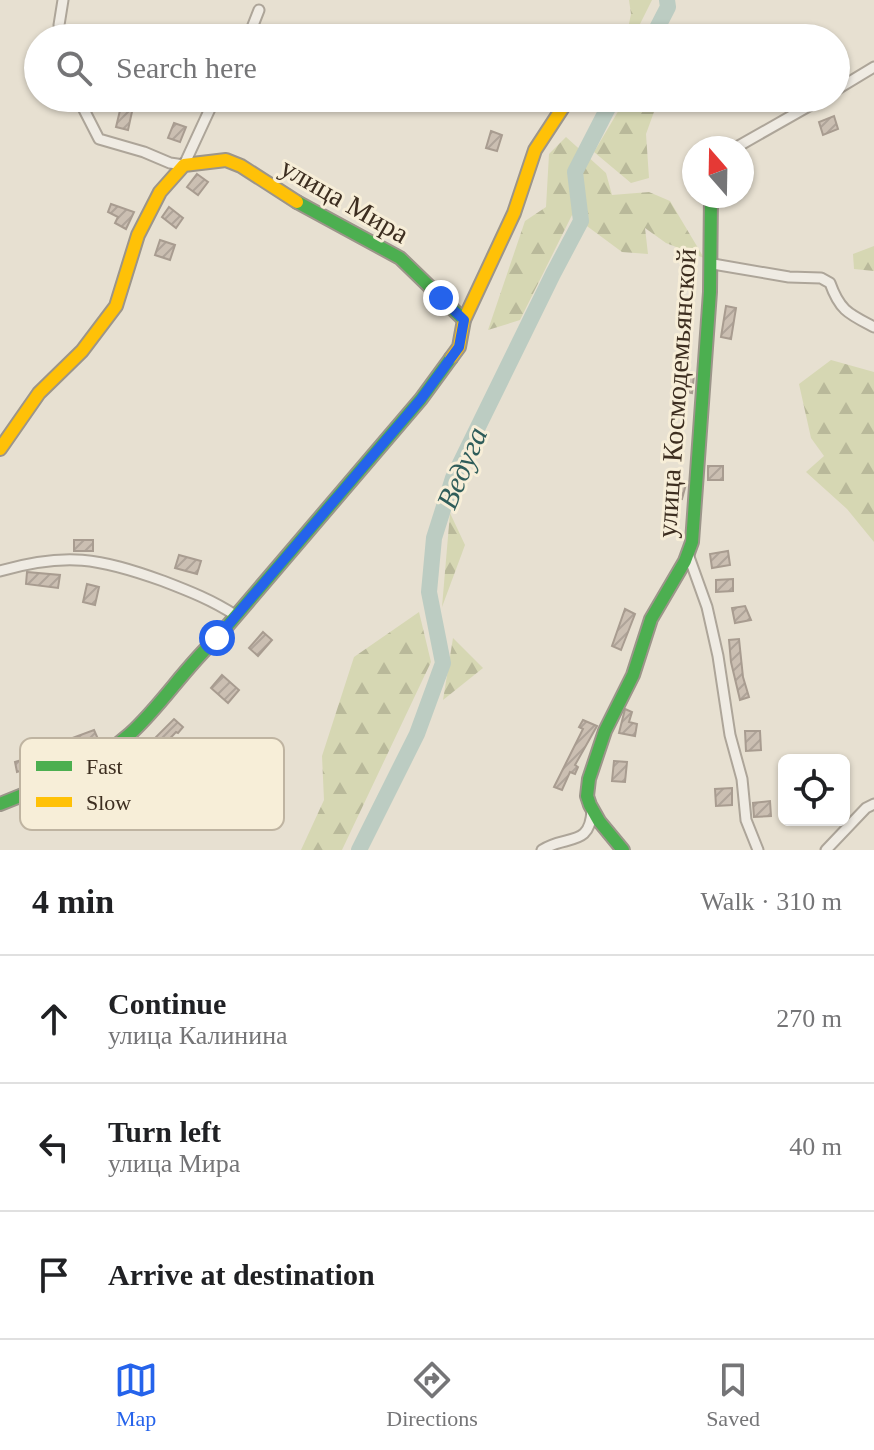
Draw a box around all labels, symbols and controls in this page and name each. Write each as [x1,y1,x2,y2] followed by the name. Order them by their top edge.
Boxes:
[24,24,850,112] search box
[52,46,96,90] icon: search
[116,51,257,84] text: Search here
[682,136,754,208] north arrow
[275,151,415,250] street label: улица Мира
[651,247,702,539] street label: улица Космодемьянской
[423,280,459,316] route end
[430,422,493,514] water label: Ведуга
[199,620,235,656] route start
[20,738,284,830] legend
[86,754,123,779] text: Fast
[778,754,850,826] map controls
[778,754,850,826] button: locate
[86,790,131,815] text: Slow
[32,883,114,920] text: 4 min
[700,887,842,916] text: Walk · 310 m
[108,987,226,1020] text: Continue
[32,997,76,1041] icon: ahead
[776,1004,842,1033] text: 270 m
[108,1021,288,1050] text: улица Калинина
[108,1115,221,1148] text: Turn left
[32,1125,76,1169] icon: left
[789,1132,842,1161] text: 40 m
[108,1149,240,1178] text: улица Мира
[32,1253,76,1297] icon: arrive
[108,1258,375,1291] text: Arrive at destination
[114,1358,158,1432] tab: Map
[386,1358,478,1432] tab: Directions
[706,1358,760,1432] tab: Saved

